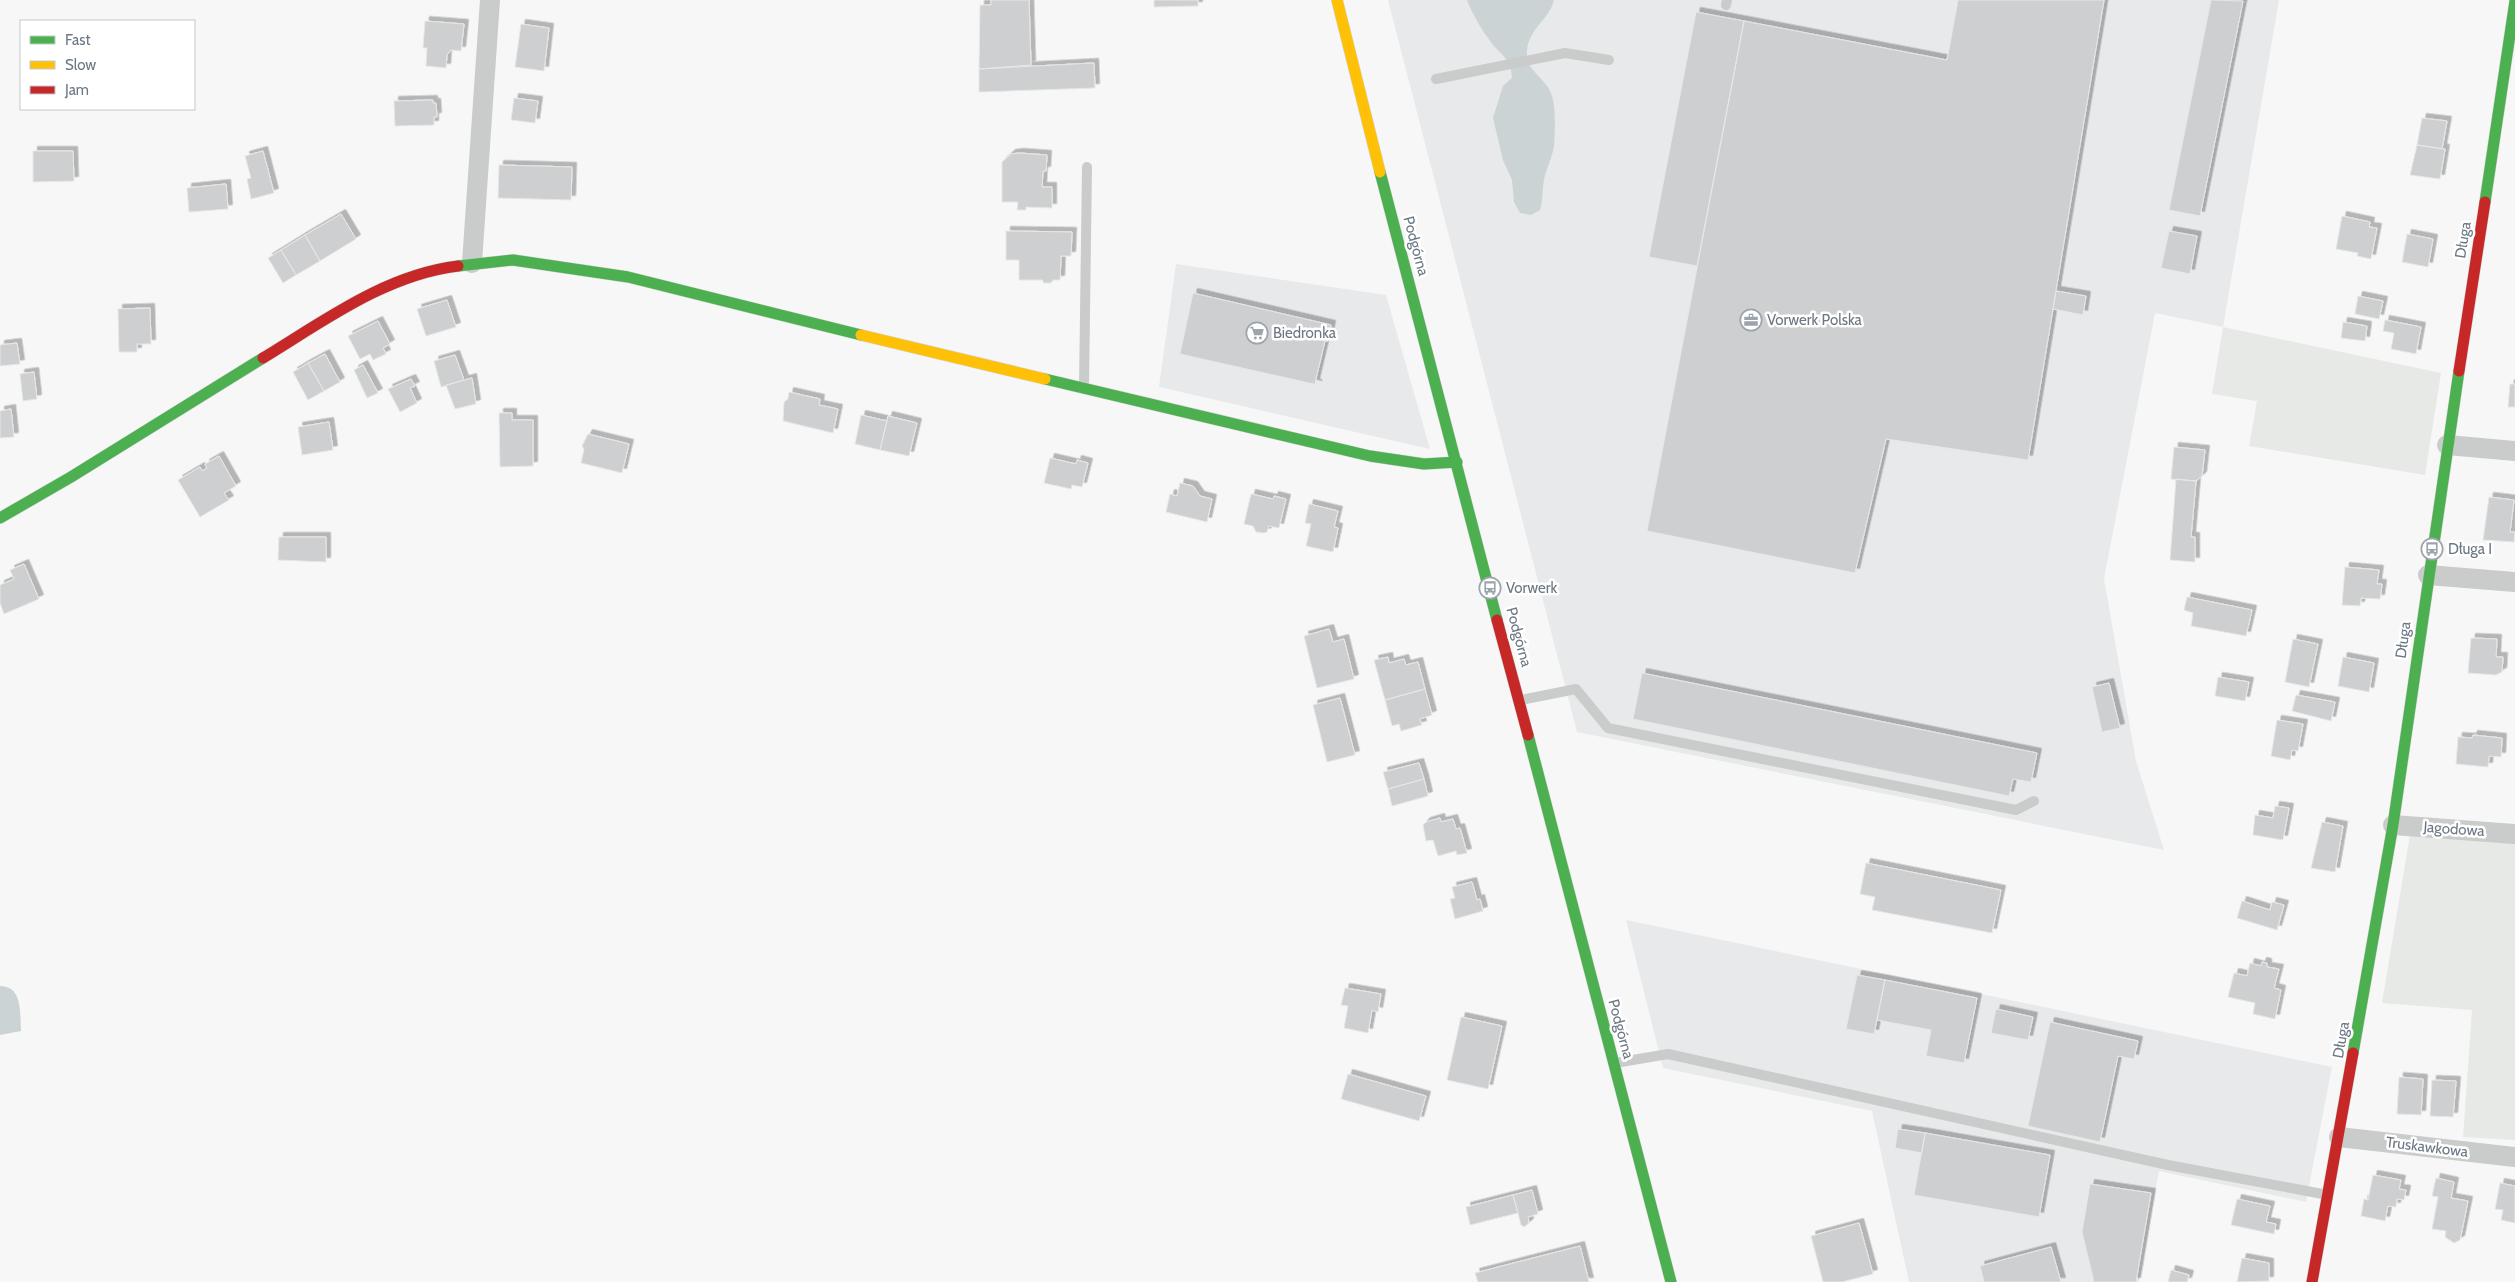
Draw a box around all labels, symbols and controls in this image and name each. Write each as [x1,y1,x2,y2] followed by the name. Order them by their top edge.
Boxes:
[20,20,195,110] legend
[65,31,90,49] text: Fast
[65,56,96,74] text: Slow
[64,81,89,99] text: Jam
[1399,214,1433,279] street label: Podgórna
[2451,220,2475,260] street label: Długa
[1739,308,1763,332] office icon: Vorwerk Polska
[1767,311,1863,329] place label: Vorwerk Polska
[1245,321,1269,345] supermarket icon: Biedronka
[1273,324,1337,342] place label: Biedronka
[2420,537,2444,561] bus stop icon: Długa I
[2448,540,2492,558] place label: Długa I
[1478,576,1502,600] bus stop icon: Vorwerk
[1506,579,1557,597] place label: Vorwerk
[1502,605,1536,670] street label: Podgórna
[2392,620,2415,660] street label: Długa
[2422,818,2486,840] street label: Jagodowa
[1604,997,1638,1062] street label: Podgórna
[2329,1019,2353,1060] street label: Długa
[2385,1133,2470,1161] street label: Truskawkowa

